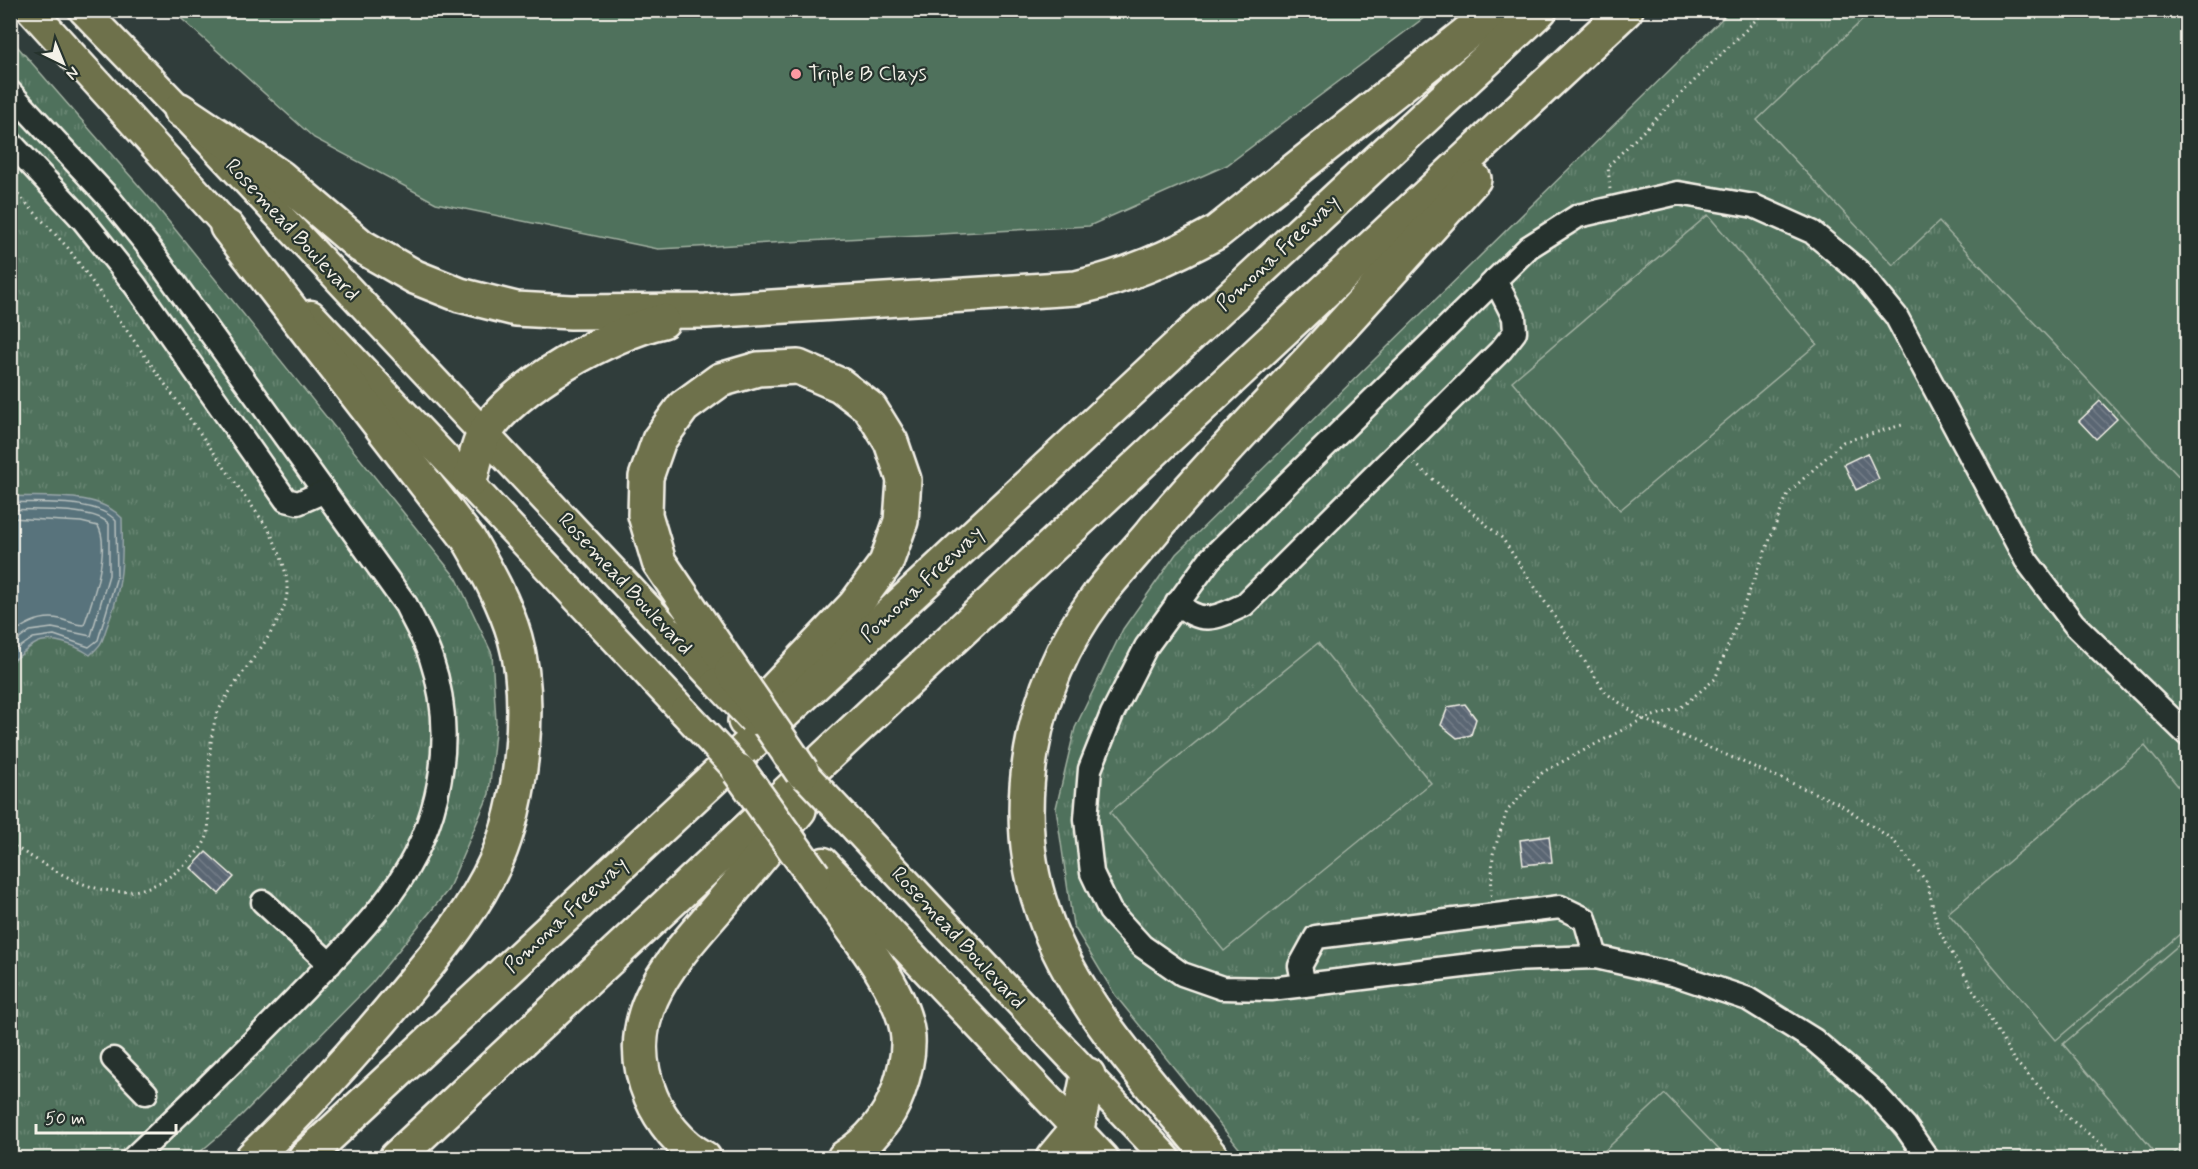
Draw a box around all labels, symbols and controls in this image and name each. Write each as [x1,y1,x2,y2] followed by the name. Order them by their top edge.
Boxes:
[33,33,93,93] north arrow
[808,60,927,88] place label: Triple B Clays
[61,62,83,84] text: N
[789,67,803,81] marker: Triple B Clays
[219,153,365,307] street label: Rosemead Boulevard
[1210,188,1346,318] street label: Pomona Freeway
[552,507,698,661] street label: Rosemead Boulevard
[854,519,990,649] street label: Pomona Freeway
[498,850,634,980] street label: Pomona Freeway
[885,861,1031,1015] street label: Rosemead Boulevard
[36,1097,176,1135] scale bar
[45,1107,85,1131] text: 50 m

